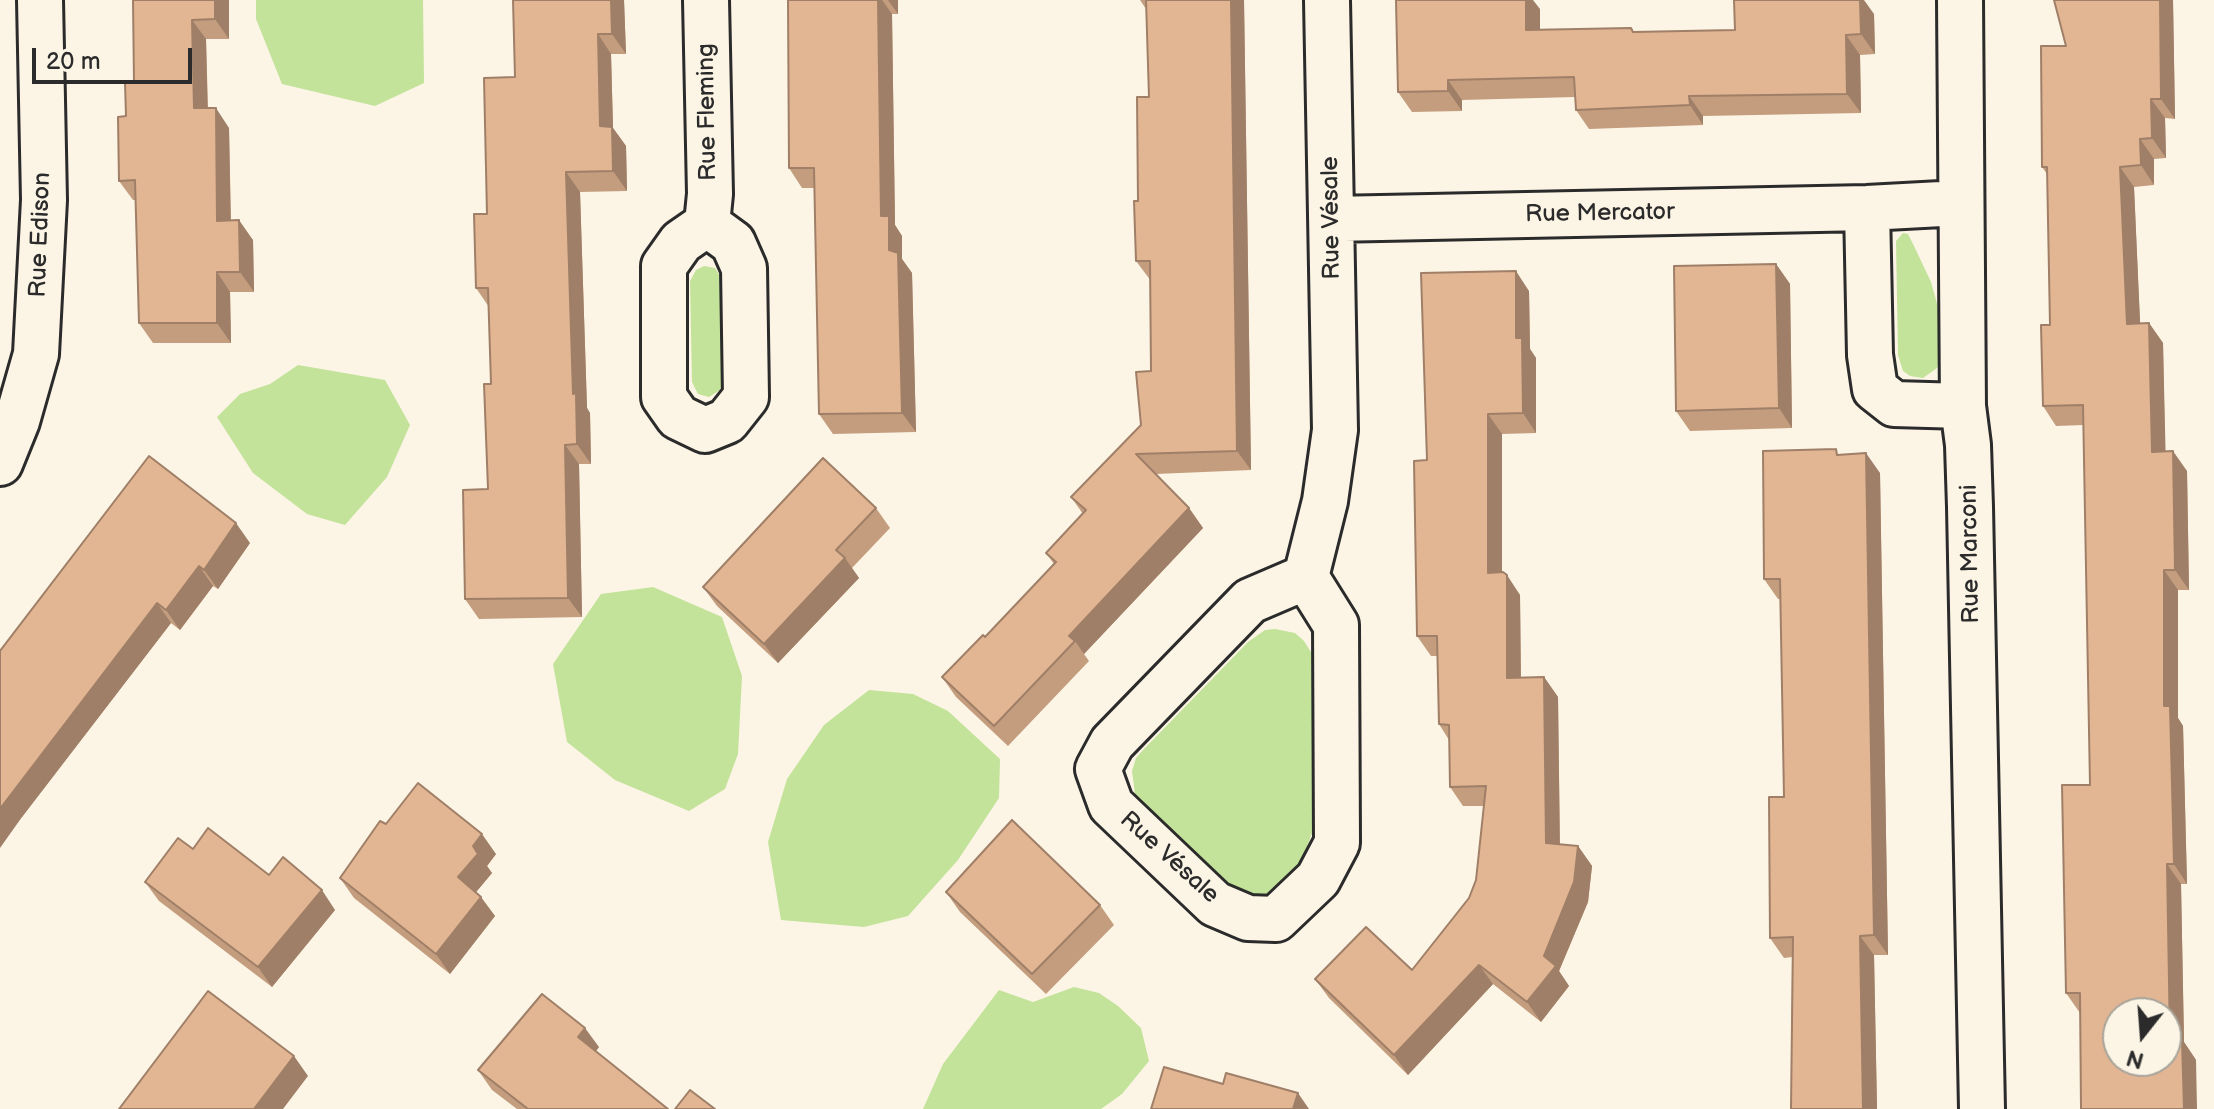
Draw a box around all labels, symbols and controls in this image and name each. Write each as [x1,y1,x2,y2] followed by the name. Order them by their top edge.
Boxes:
[36,32,196,82] scale bar
[692,43,724,181] street label: Rue Fleming
[46,47,101,76] text: 20 m
[1317,156,1347,280] street label: Rue Vésale
[24,172,58,298] street label: Rue Edison
[1525,198,1675,230] street label: Rue Mercator
[1955,484,1987,624] street label: Rue Marconi
[1114,806,1224,910] street label: Rue Vésale
[2102,997,2182,1077] north arrow
[2124,1043,2147,1074] text: N

